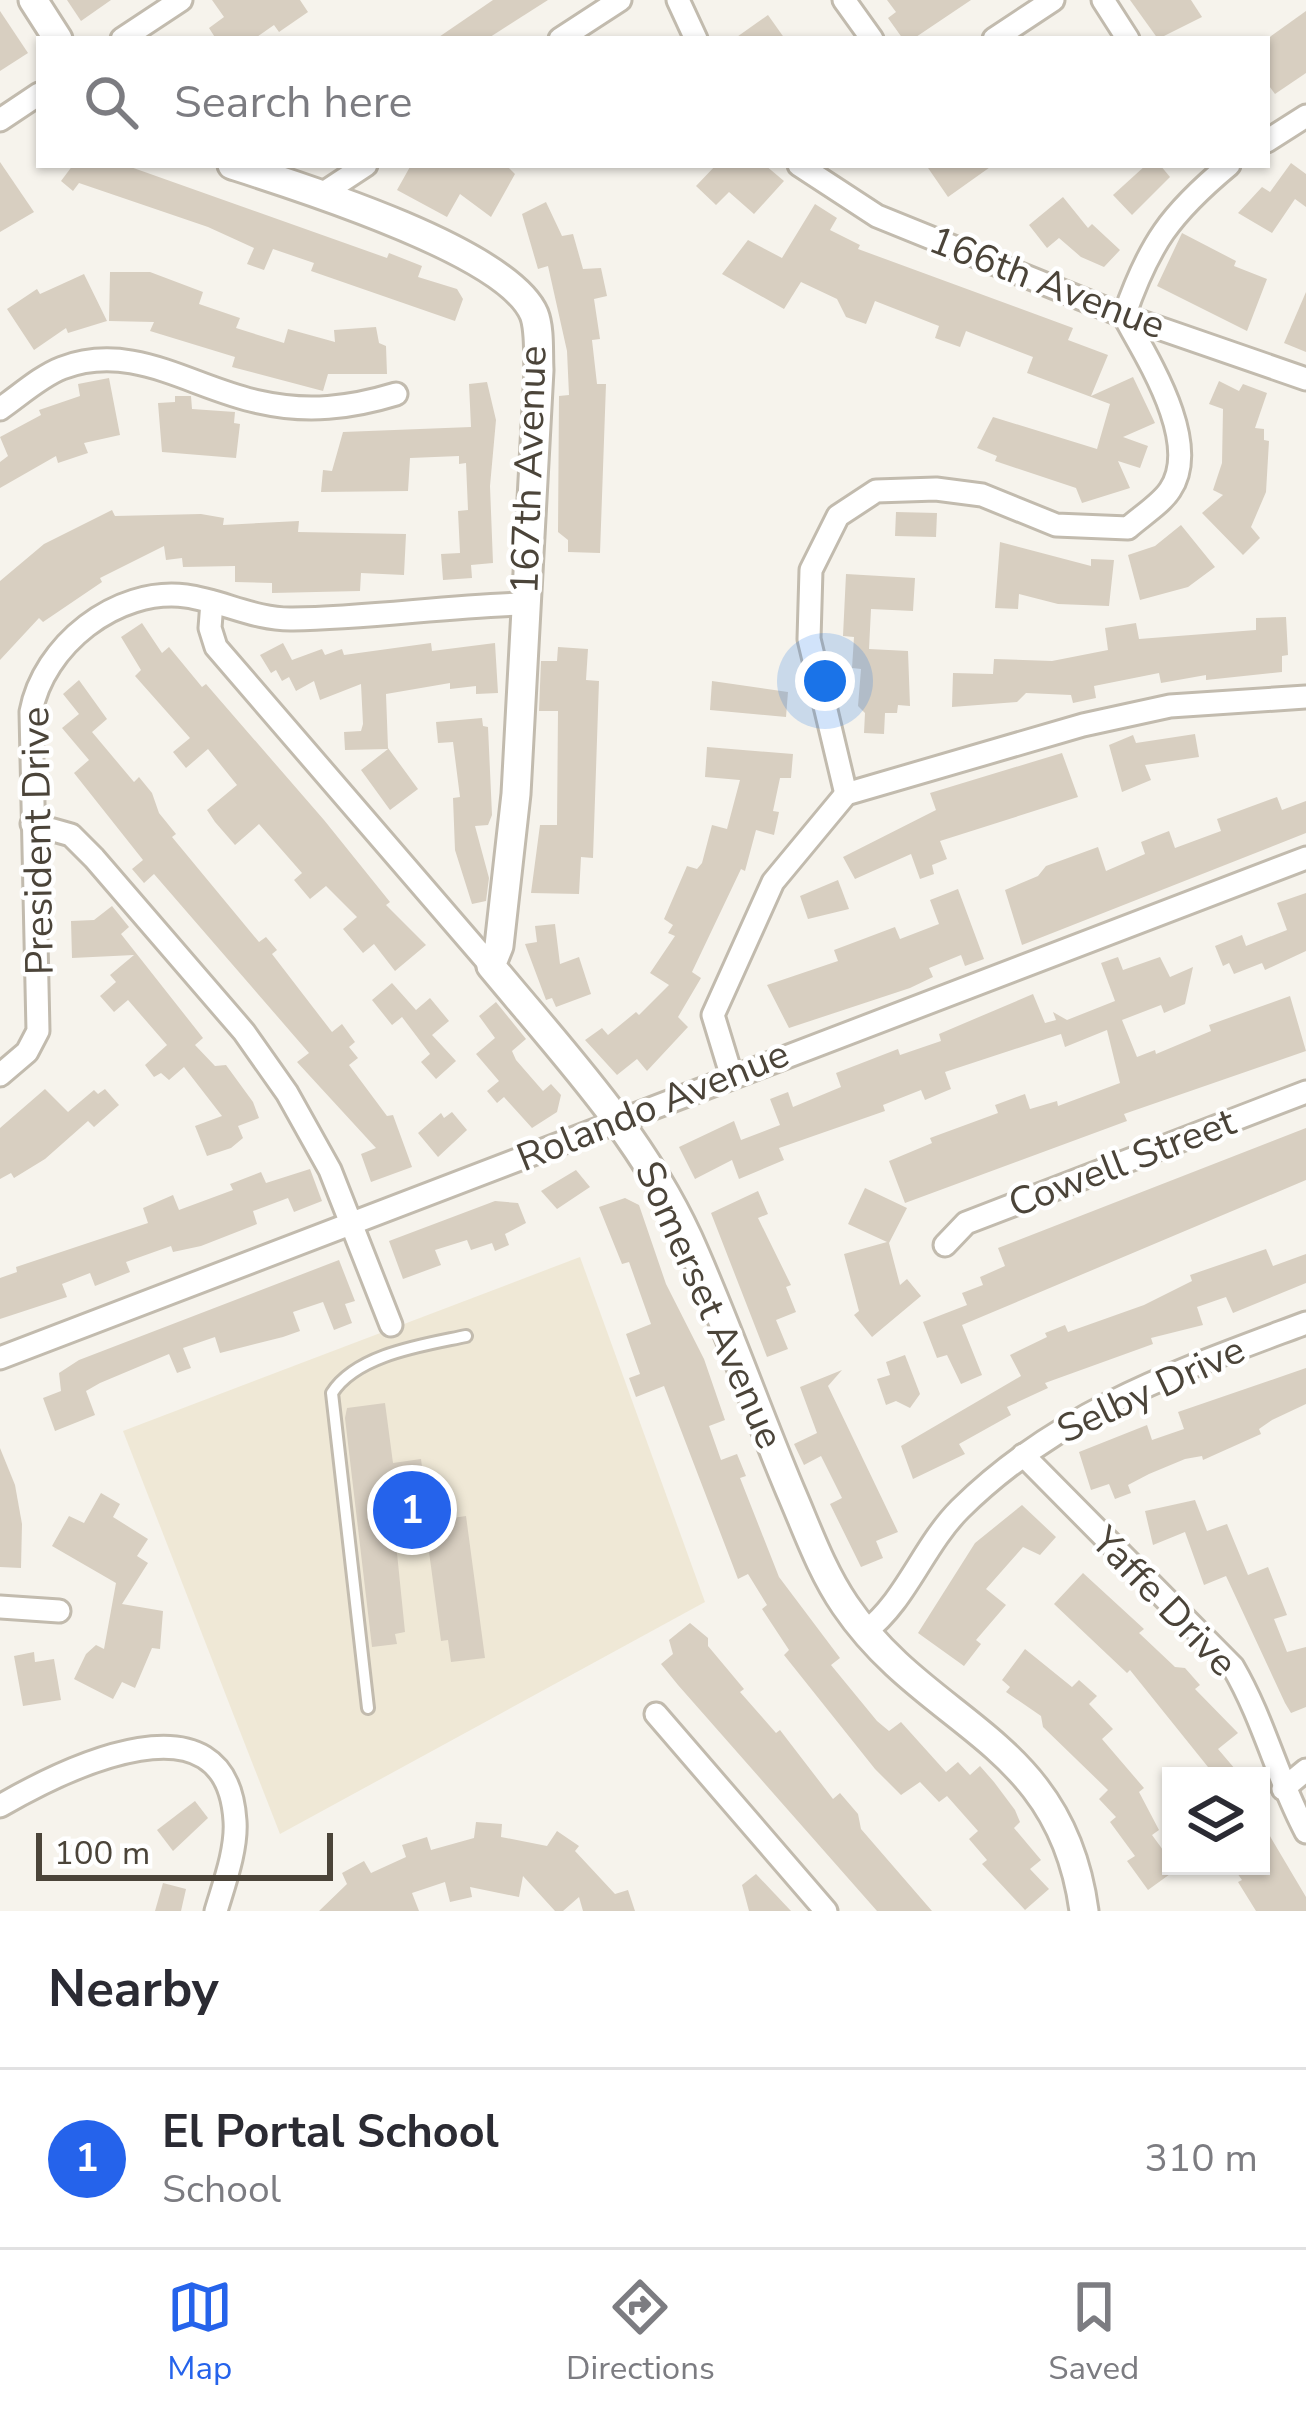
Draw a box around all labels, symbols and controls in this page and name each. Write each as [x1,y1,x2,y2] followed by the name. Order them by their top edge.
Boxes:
[36,36,1270,168] search box
[78,69,144,135] icon: search
[174,72,413,133] text: Search here
[921,214,1173,352] street label: 166th Avenue
[498,345,560,595] street label: 167th Avenue
[795,651,855,711] your location
[9,706,67,976] street label: President Drive
[509,1027,797,1185] street label: Rolando Avenue
[1001,1095,1243,1231] street label: Cowell Street
[622,1153,796,1457] street label: Somerset Avenue
[1049,1323,1253,1457] street label: Selby Drive
[373,1465,451,1555] pin: 1
[1079,1515,1249,1688] street label: Yaffe Drive
[1162,1767,1270,1875] map controls
[1162,1767,1270,1875] button: layers
[36,1827,333,1880] scale bar
[54,1831,150,1876] text: 100 m
[48,1954,219,2024] text: Nearby
[162,2102,499,2163] text: El Portal School
[75,2132,99,2185] text: 1
[1144,2132,1258,2185] text: 310 m
[162,2163,281,2216] text: School
[167,2274,233,2391] tab: Map
[566,2274,715,2391] tab: Directions
[1048,2274,1139,2391] tab: Saved

